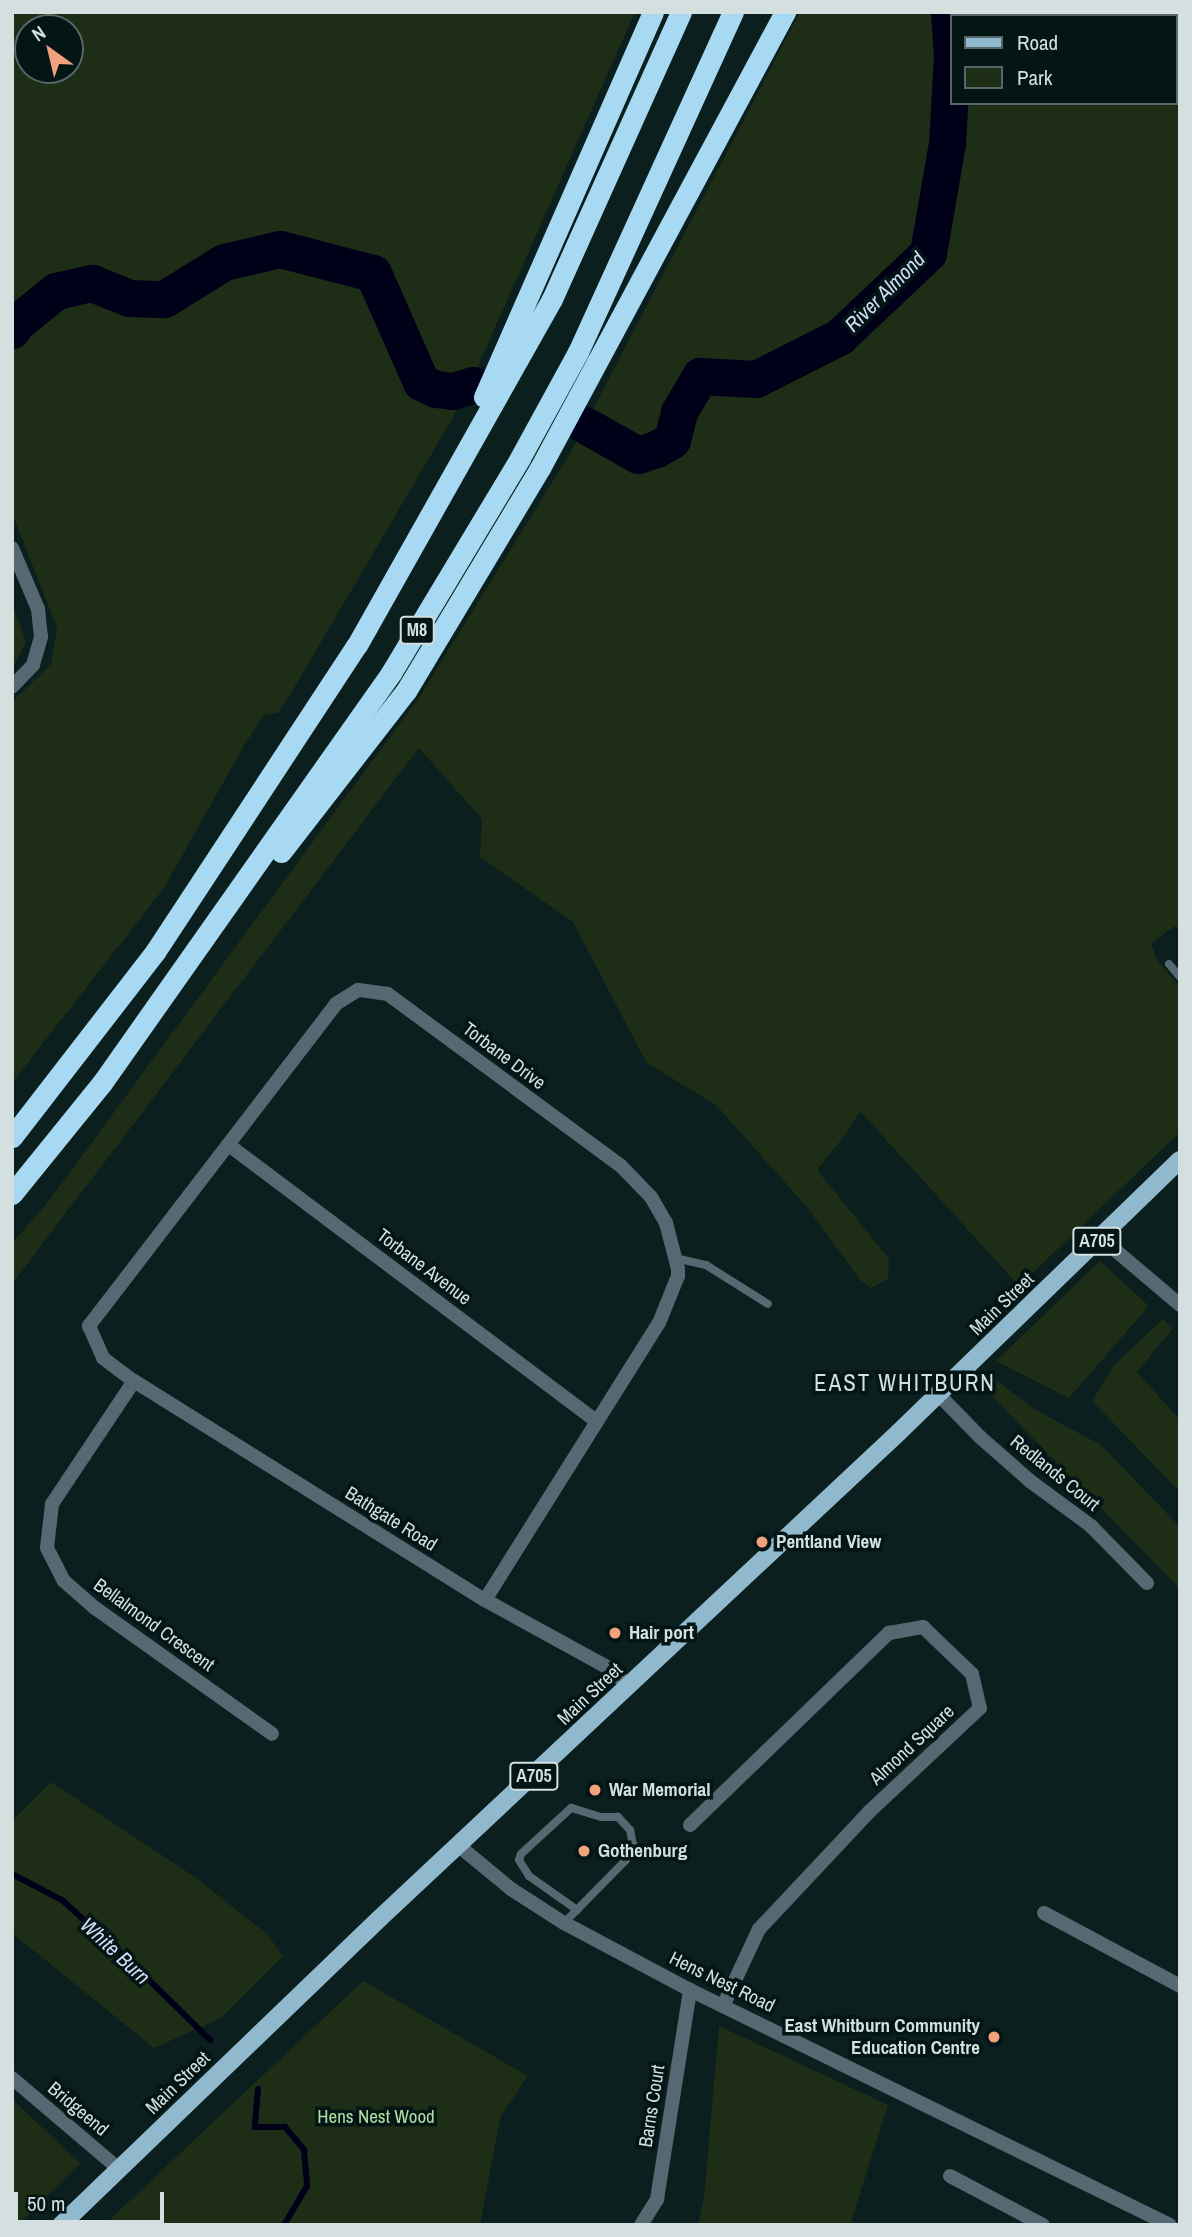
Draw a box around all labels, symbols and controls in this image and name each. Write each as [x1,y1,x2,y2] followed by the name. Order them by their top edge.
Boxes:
[14,14,84,84] north arrow
[950,14,1178,105] legend
[26,19,50,47] text: N
[1017,28,1058,57] text: Road
[1017,63,1052,92] text: Park
[839,246,931,338] water label: River Almond
[400,616,434,644] road number: M8
[458,1017,550,1095] street label: Torbane Drive
[372,1224,476,1310] street label: Torbane Avenue
[1071,1226,1123,1256] road number: A705
[965,1268,1039,1340] street label: Main Street
[816,1369,994,1397] district label: EAST WHITBURN
[1006,1430,1104,1516] street label: Redlands Court
[341,1482,441,1556] street label: Bathgate Road
[776,1531,881,1553] place label: Pentland View
[754,1534,770,1550] marker: Pentland View
[89,1574,219,1676] street label: Bellalmond Crescent
[629,1622,694,1644] place label: Hair port
[607,1625,623,1641] marker: Hair port
[553,1658,627,1730] street label: Main Street
[865,1700,959,1790] street label: Almond Square
[508,1762,560,1791] road number: A705
[609,1779,711,1801] place label: War Memorial
[587,1782,603,1798] marker: War Memorial
[598,1840,687,1862] place label: Gothenburg
[576,1843,592,1859] marker: Gothenburg
[75,1912,155,1990] water label: White Burn
[666,1947,778,2017] street label: Hens Nest Road
[784,2015,980,2059] place label: East Whitburn Community Education Centre
[986,2029,1002,2045] marker: East Whitburn Community Education Centre
[141,2047,215,2119] street label: Main Street
[634,2063,670,2149] street label: Barns Court
[43,2077,113,2141] street label: Bridgeend
[317,2106,435,2128] park label: Hens Nest Wood
[18,2178,168,2222] scale bar
[27,2189,65,2218] text: 50 m

